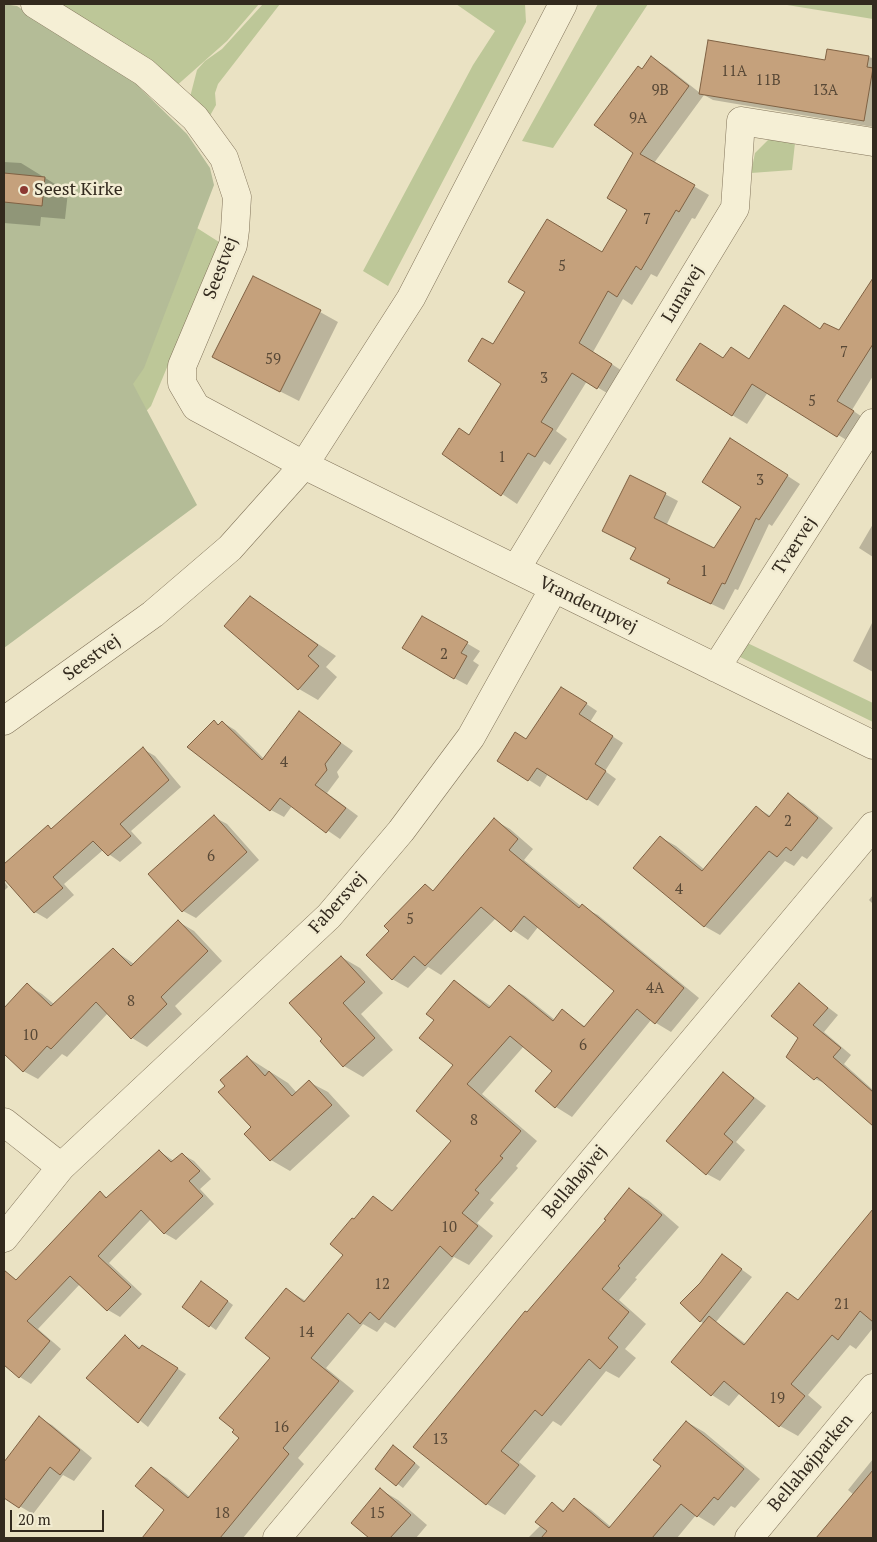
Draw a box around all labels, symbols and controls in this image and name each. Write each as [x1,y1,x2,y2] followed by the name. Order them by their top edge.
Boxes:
[721,63,747,81] house number: 11A
[755,72,781,90] house number: 11B
[651,82,669,100] house number: 9B
[812,82,838,100] house number: 13A
[629,110,647,128] house number: 9A
[34,179,123,201] place label: Seest Kirke
[18,184,30,196] marker: Seest Kirke
[643,211,651,229] house number: 7
[199,234,243,302] street label: Seestvej
[558,258,566,276] house number: 5
[658,261,708,327] street label: Lunavej
[840,344,848,362] house number: 7
[265,351,281,369] house number: 59
[540,370,548,388] house number: 3
[808,393,816,411] house number: 5
[498,449,506,467] house number: 1
[756,472,764,490] house number: 3
[768,513,822,579] street label: Tværvej
[700,563,708,581] house number: 1
[535,572,641,638] street label: Vranderupvej
[59,630,125,686] street label: Seestvej
[440,646,448,664] house number: 2
[280,754,288,772] house number: 4
[784,813,792,831] house number: 2
[207,848,215,866] house number: 6
[305,868,371,938] street label: Fabersvej
[675,881,683,899] house number: 4
[406,911,414,929] house number: 5
[646,980,664,998] house number: 4A
[127,993,135,1011] house number: 8
[22,1027,38,1045] house number: 10
[579,1037,587,1055] house number: 6
[470,1112,478,1130] house number: 8
[538,1141,612,1223] street label: Bellahøjvej
[441,1219,457,1237] house number: 10
[374,1276,390,1294] house number: 12
[834,1296,850,1314] house number: 21
[298,1324,314,1342] house number: 14
[769,1390,785,1408] house number: 19
[764,1410,858,1516] street label: Bellahøjparken
[273,1419,289,1437] house number: 16
[432,1431,448,1449] house number: 13
[12,1500,106,1532] scale bar
[214,1505,230,1523] house number: 18
[369,1505,385,1523] house number: 15
[18,1509,51,1529] text: 20 m

